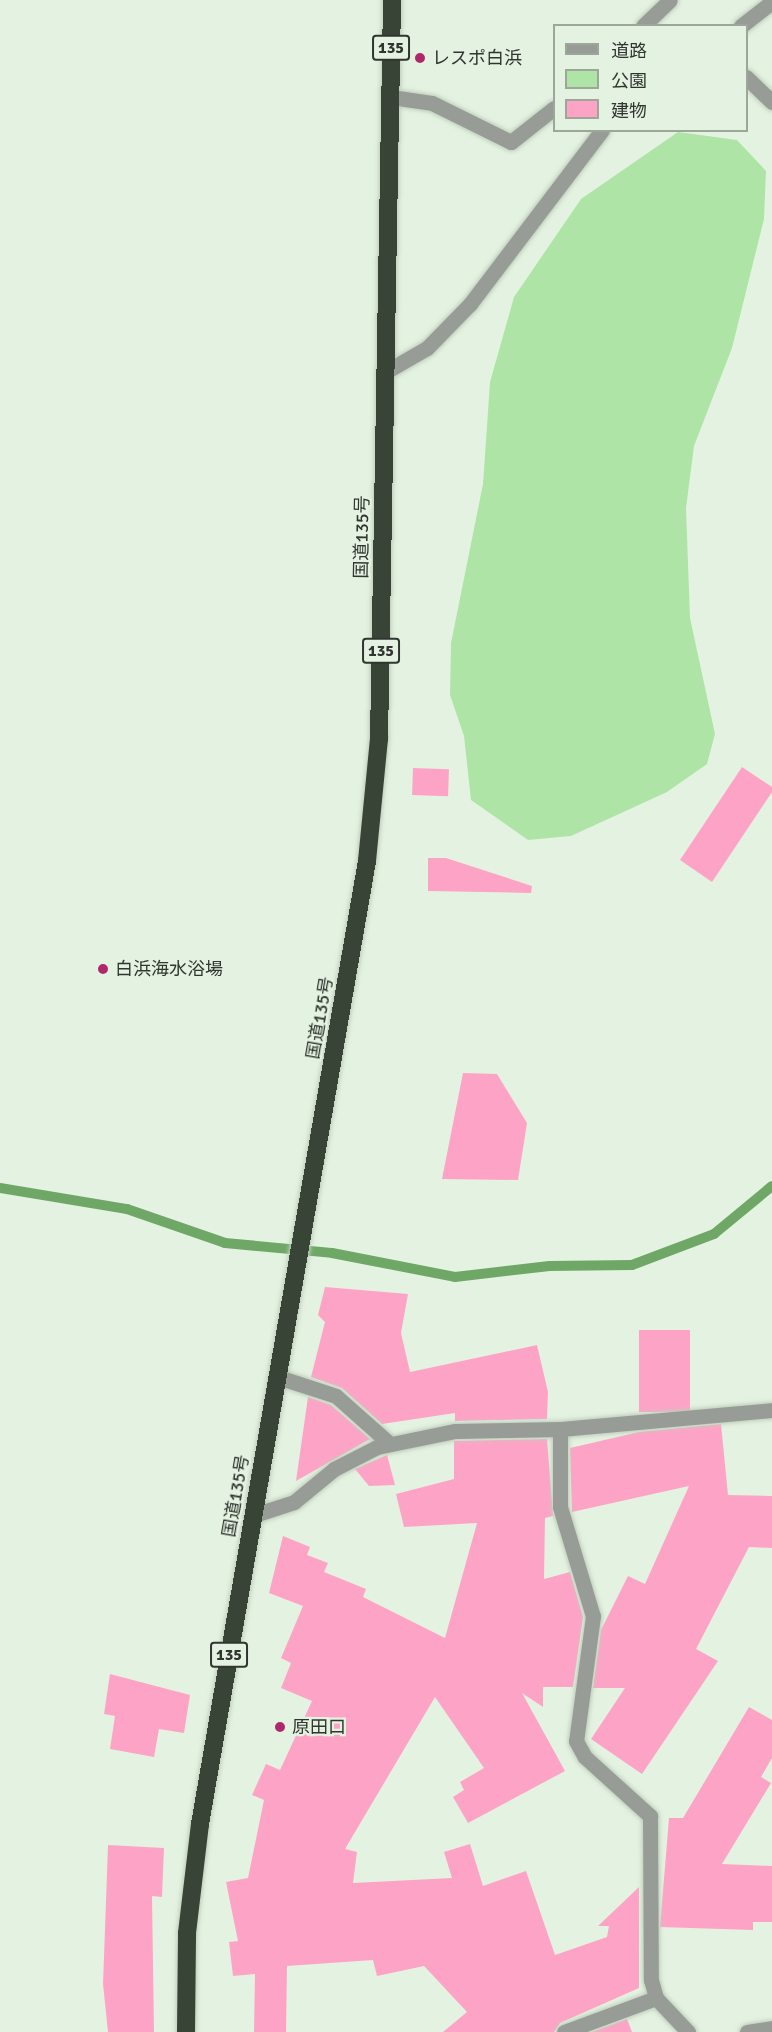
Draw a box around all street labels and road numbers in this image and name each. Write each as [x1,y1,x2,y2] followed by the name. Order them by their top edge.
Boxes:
[372,35,410,61] road number: 135
[350,495,374,579] street label: 国道135号
[362,638,400,664] road number: 135
[302,975,338,1061] street label: 国道135号
[218,1453,254,1539] street label: 国道135号
[210,1642,248,1668] road number: 135

